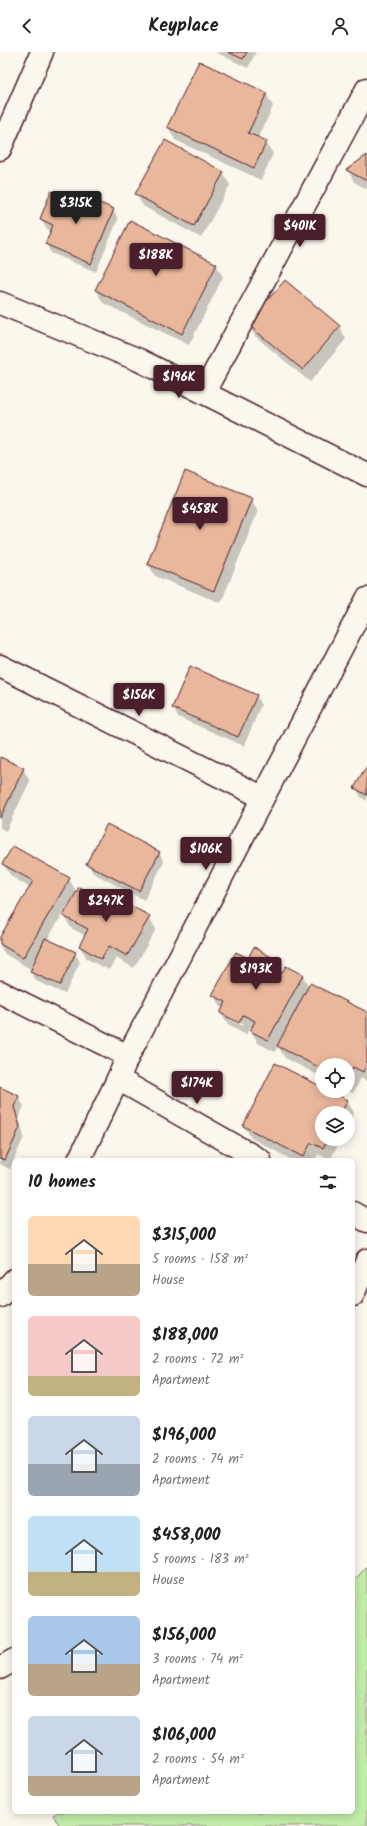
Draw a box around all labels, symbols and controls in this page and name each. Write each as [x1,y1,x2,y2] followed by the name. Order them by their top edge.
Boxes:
[148,12,219,41] text: Keyplace
[16,15,38,37] icon: back
[329,15,351,37] icon: person
[48,191,104,225] pin: $315K
[59,193,93,214] text: $315K
[272,214,328,248] pin: $401K
[283,216,317,237] text: $401K
[128,243,184,277] pin: $188K
[139,245,173,266] text: $188K
[151,365,207,399] pin: $196K
[162,367,196,388] text: $196K
[172,497,228,531] pin: $458K
[182,499,218,520] text: $458K
[111,683,167,717] pin: $156K
[122,685,156,706] text: $156K
[178,837,234,871] pin: $106K
[189,839,223,860] text: $106K
[78,889,134,923] pin: $247K
[88,891,124,912] text: $247K
[228,957,284,991] pin: $193K
[239,959,273,980] text: $193K
[315,1058,355,1146] map controls
[315,1058,355,1098] button: locate
[169,1071,225,1105] pin: $174K
[181,1073,213,1094] text: $174K
[315,1106,355,1146] button: layers
[28,1169,96,1196] text: 10 homes
[317,1171,339,1193] icon: filters
[152,1222,216,1249] text: $315,000
[60,1232,108,1280] icon: home
[152,1249,248,1270] text: 5 rooms · 158 m²
[152,1270,184,1291] text: House
[152,1322,218,1349] text: $188,000
[60,1332,108,1380] icon: home
[152,1349,243,1370] text: 2 rooms · 72 m²
[152,1370,210,1391] text: Apartment
[152,1422,216,1449] text: $196,000
[60,1432,108,1480] icon: home
[152,1449,243,1470] text: 2 rooms · 74 m²
[152,1470,210,1491] text: Apartment
[152,1522,221,1549] text: $458,000
[60,1532,108,1580] icon: home
[152,1549,249,1570] text: 5 rooms · 183 m²
[152,1570,184,1591] text: House
[152,1622,216,1649] text: $156,000
[60,1632,108,1680] icon: home
[152,1649,243,1670] text: 3 rooms · 74 m²
[152,1670,210,1691] text: Apartment
[152,1722,216,1749] text: $106,000
[60,1732,108,1780] icon: home
[152,1749,244,1770] text: 2 rooms · 54 m²
[152,1770,210,1791] text: Apartment

